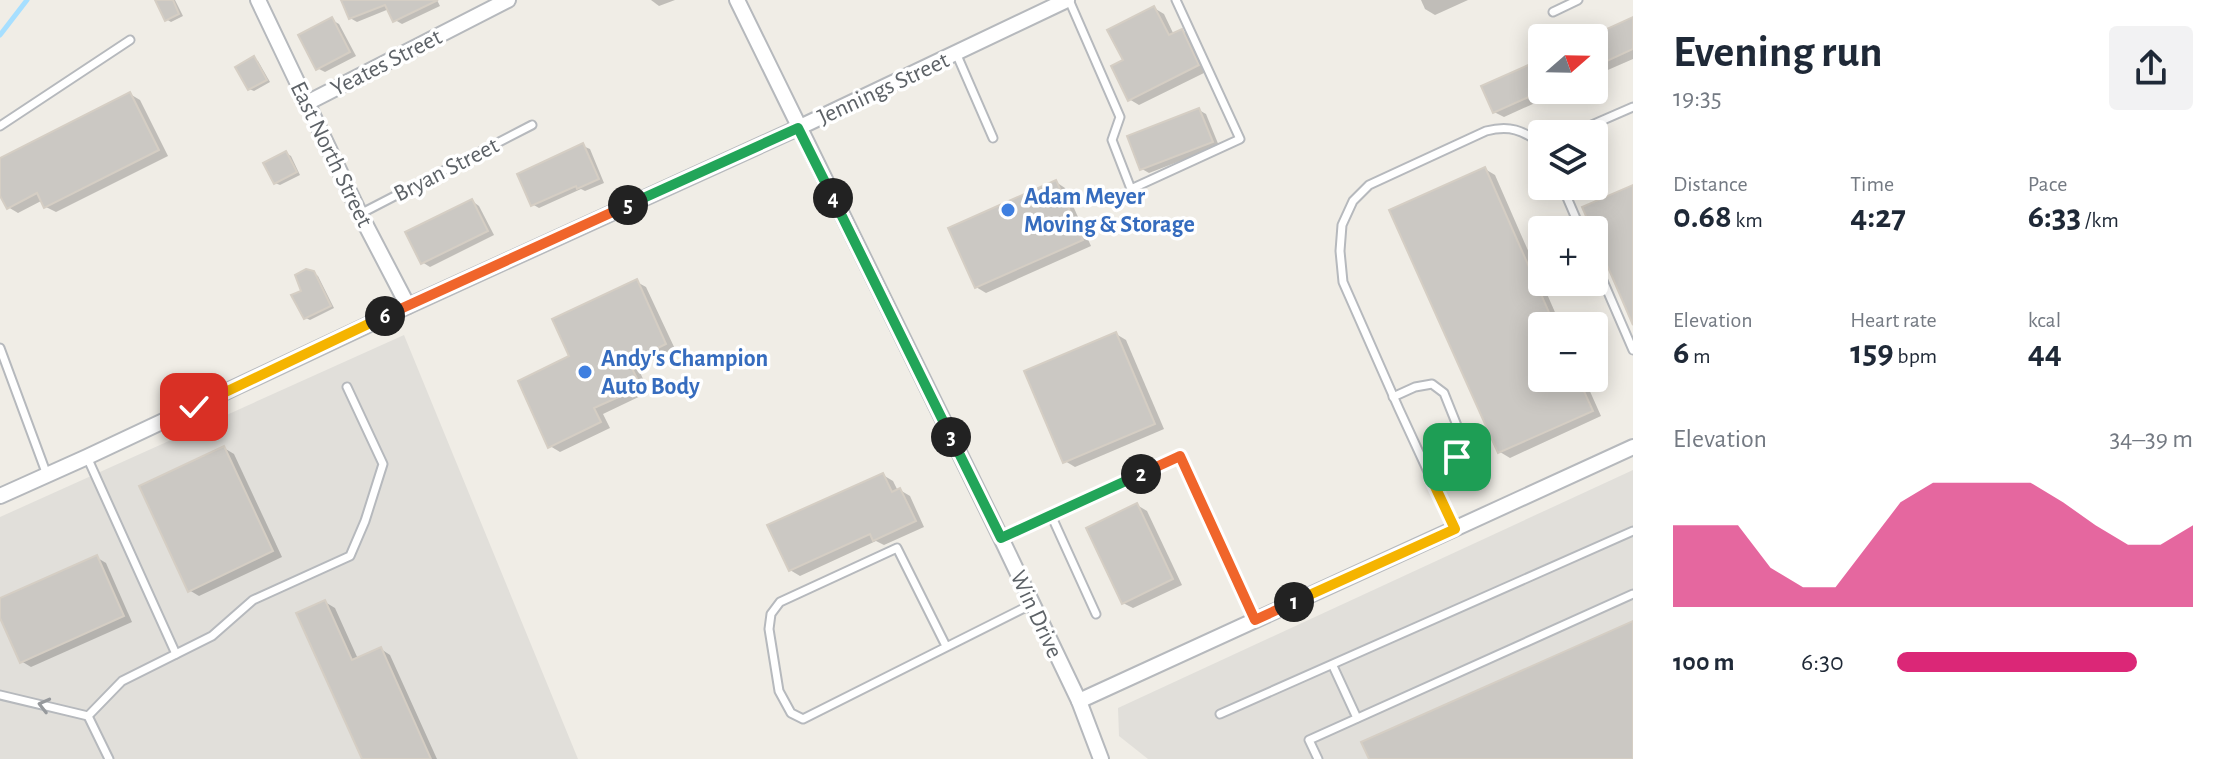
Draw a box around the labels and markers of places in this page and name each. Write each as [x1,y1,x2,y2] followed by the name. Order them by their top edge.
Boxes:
[813,178,853,218] pin: 4
[608,185,648,225] pin: 5
[1024,185,1195,237] place label: Adam Meyer Moving & Storage
[999,201,1017,219] marker: Adam Meyer Moving & Storage
[365,296,405,336] pin: 6
[601,347,768,399] place label: Andy's Champion Auto Body
[576,363,594,381] marker: Andy's Champion Auto Body
[160,373,228,441] pin
[931,417,971,457] pin: 3
[1423,423,1491,491] pin
[1121,454,1161,494] pin: 2
[1274,582,1314,622] pin: 1

